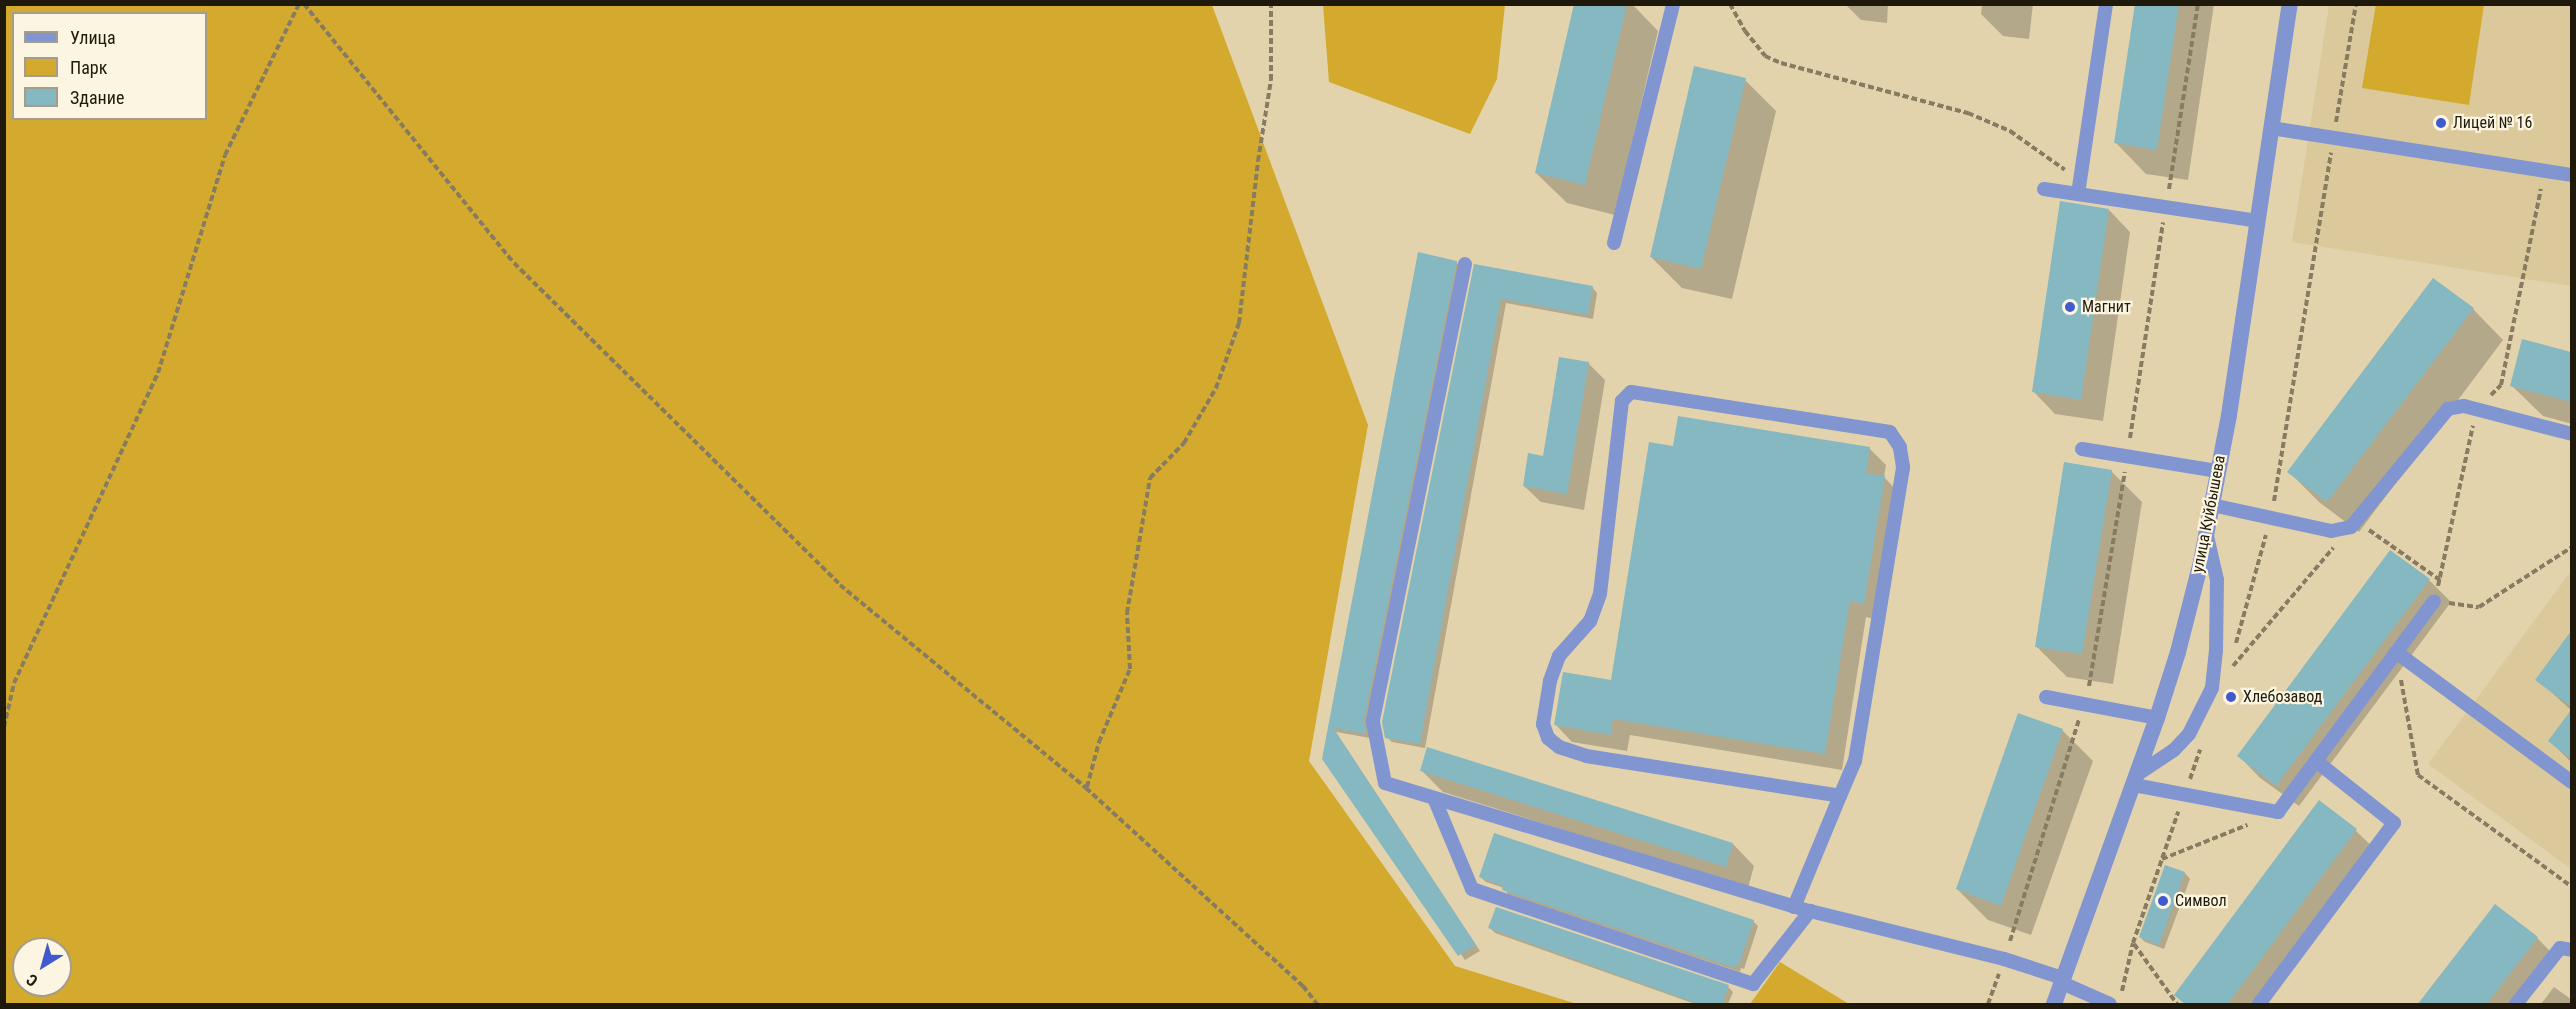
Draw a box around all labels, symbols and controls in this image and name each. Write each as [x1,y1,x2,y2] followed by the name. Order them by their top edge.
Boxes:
[12,12,207,120] legend
[70,27,116,48] text: Улица
[70,57,107,78] text: Парк
[70,87,124,108] text: Здание
[2453,113,2532,133] place label: Лицей № 16
[2434,116,2448,130] marker: Лицей № 16
[2082,297,2131,317] place label: Магнит
[2063,300,2077,314] marker: Магнит
[2188,454,2230,574] street label: улица Куйбышева
[2243,687,2322,707] place label: Хлебозавод
[2224,690,2238,704] marker: Хлебозавод
[2175,891,2227,911] place label: Символ
[2156,894,2170,908] marker: Символ
[12,937,72,997] north arrow
[23,970,41,991] text: С

